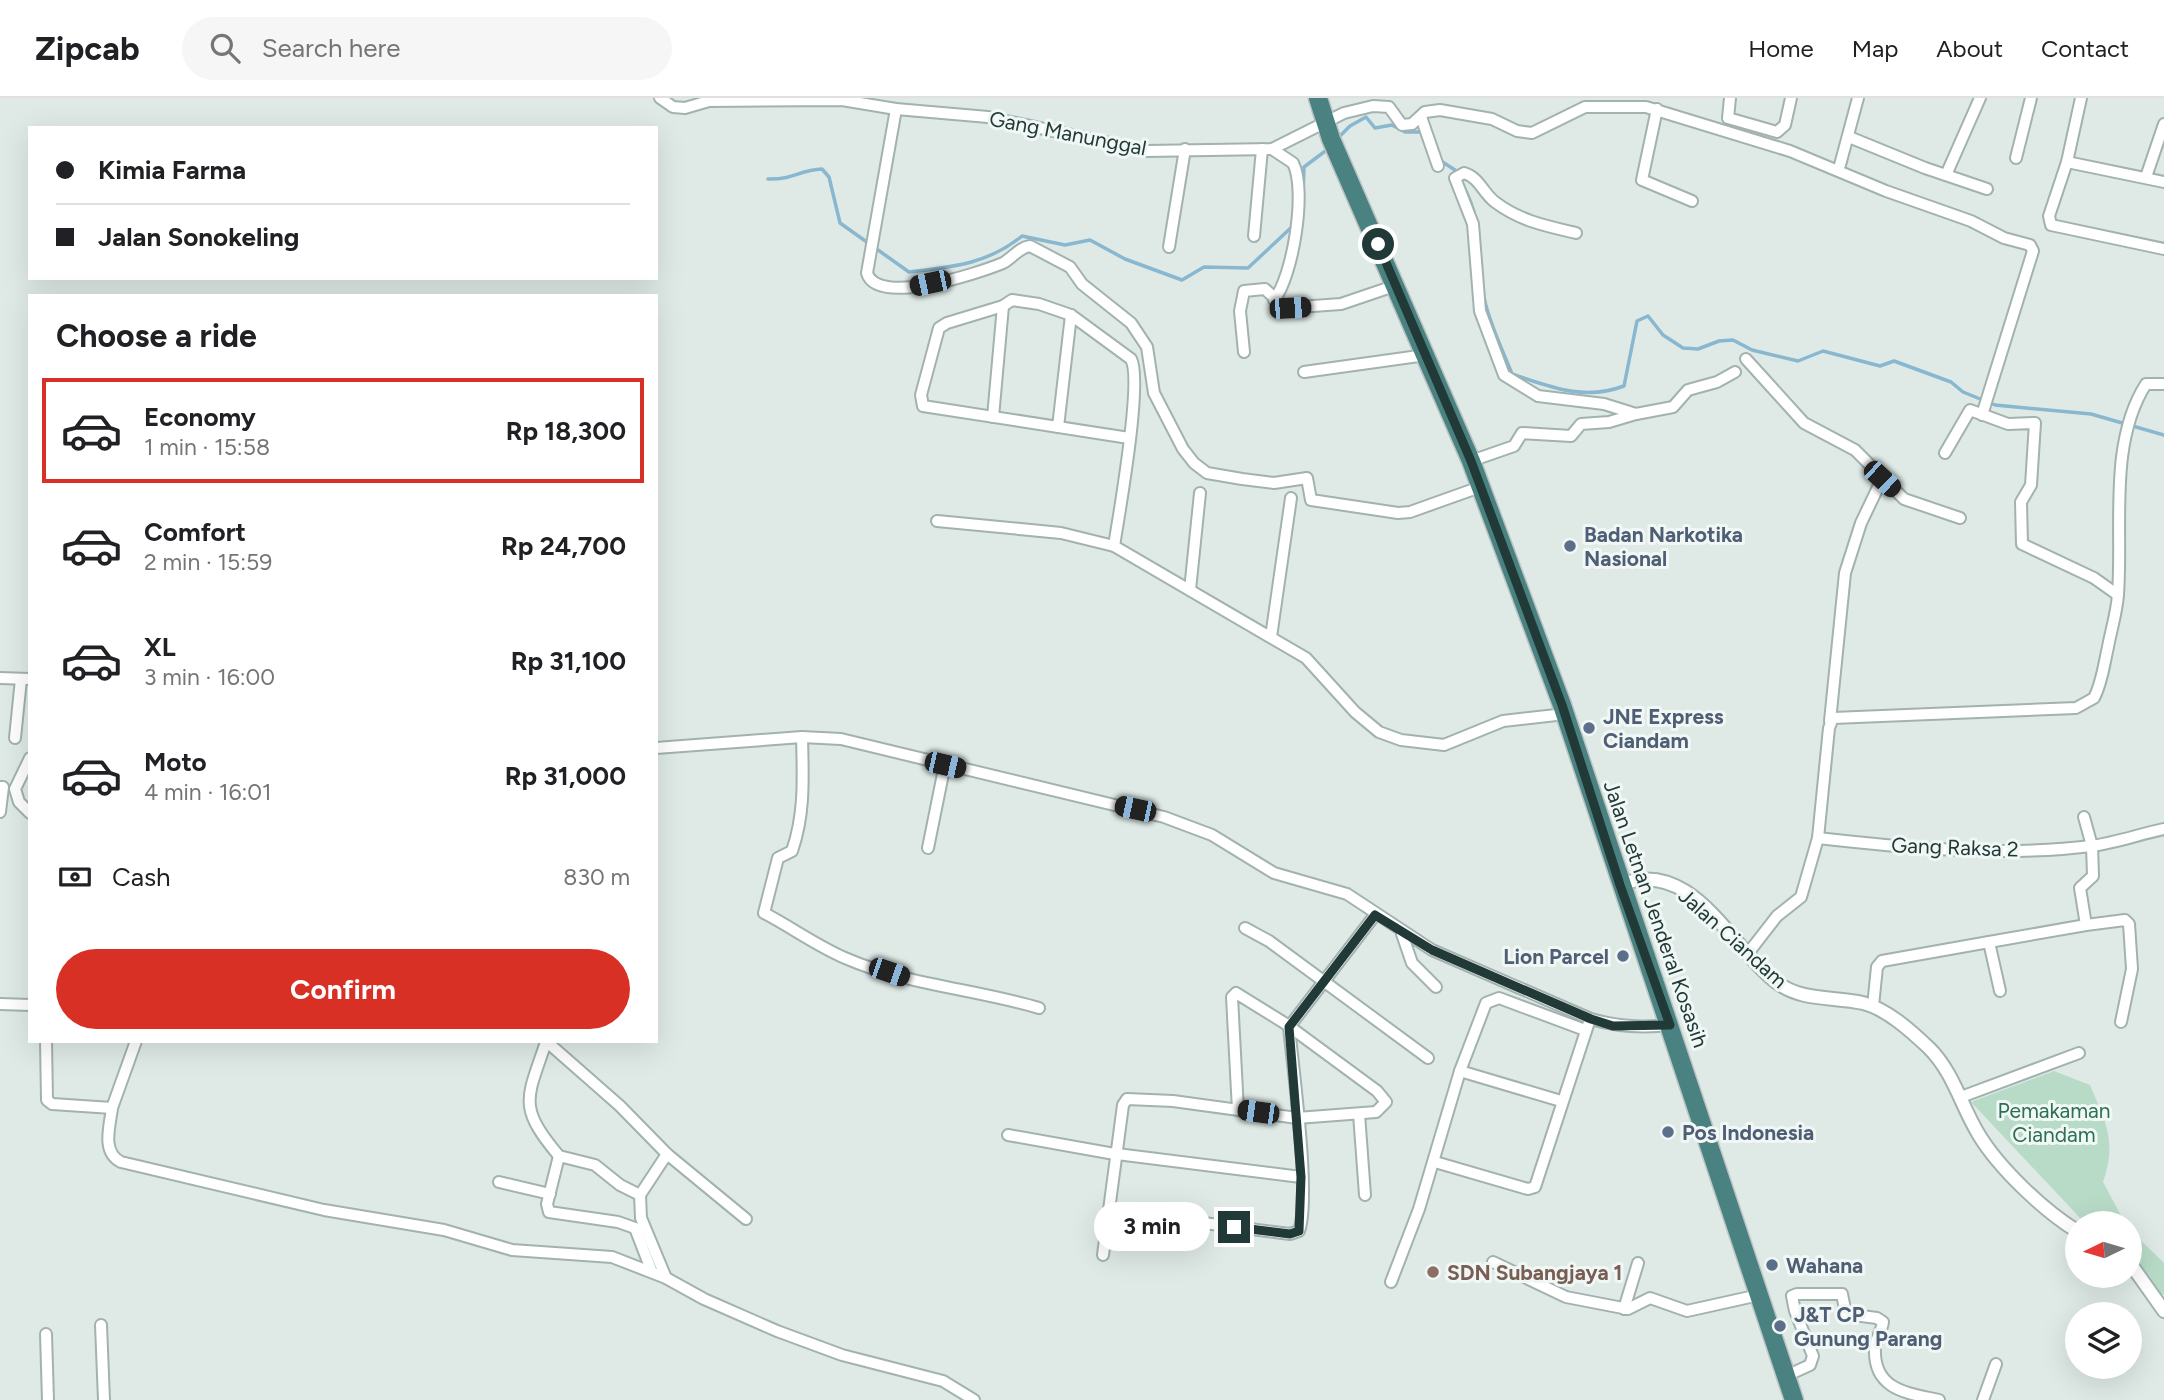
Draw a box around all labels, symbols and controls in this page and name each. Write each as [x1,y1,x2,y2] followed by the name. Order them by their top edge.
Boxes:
[182,17,672,80] search box
[35,29,140,68] text: Zipcab
[206,29,244,67] icon: search
[262,32,401,64] text: Search here
[1748,34,1814,63] text: Home
[1852,34,1898,63] text: Map
[1936,34,2003,63] text: About
[2041,34,2129,63] text: Contact
[987,106,1149,160] street label: Gang Manunggal
[98,154,246,186] text: Kimia Farma
[98,221,300,253] text: Jalan Sonokeling
[1362,228,1394,260] route start
[908,268,953,298] car
[1269,296,1312,320] car
[56,317,257,355] text: Choose a ride
[60,399,123,462] icon: car
[144,401,256,433] text: Economy
[506,415,626,447] text: Rp 18,300
[144,433,270,461] text: 1 min · 15:58
[1860,457,1905,501] car
[60,514,123,577] icon: car
[144,516,246,548] text: Comfort
[1584,522,1743,571] place label: Badan Narkotika Nasional
[501,530,626,562] text: Rp 24,700
[1562,538,1578,554] marker: Badan Narkotika Nasional
[144,548,272,576] text: 2 min · 15:59
[60,629,123,692] icon: car
[144,631,176,663] text: XL
[511,645,626,677] text: Rp 31,100
[144,663,275,691] text: 3 min · 16:00
[1603,704,1724,753] place label: JNE Express Ciandam
[1581,720,1597,736] marker: JNE Express Ciandam
[60,744,123,807] icon: car
[144,746,207,778] text: Moto
[923,750,968,780] car
[505,760,626,792] text: Rp 31,000
[1599,777,1713,1051] street label: Jalan Letnan Jenderal Kosasih
[144,778,272,806] text: 4 min · 16:01
[1113,794,1158,824] car
[1891,832,2019,862] street label: Gang Raksa 2
[56,858,94,896] icon: cash
[112,861,171,893] text: Cash
[563,863,630,891] text: 830 m
[1674,883,1792,993] street label: Jalan Ciandam
[1503,944,1609,969] place label: Lion Parcel
[1615,948,1631,964] marker: Lion Parcel
[56,949,630,1029] button: Confirm
[866,955,913,989] car
[1998,1098,2110,1147] park label: Pemakaman Ciandam
[1236,1099,1281,1125] car
[1682,1120,1814,1145] place label: Pos Indonesia
[1660,1124,1676,1140] marker: Pos Indonesia
[1094,1202,1210,1252] callout: 3 min
[1218,1211,1250,1243] route end
[2065,1211,2142,1288] north arrow
[2065,1211,2142,1379] map controls
[1123,1212,1181,1240] text: 3 min
[1786,1253,1863,1278] place label: Wahana
[1764,1257,1780,1273] marker: Wahana
[1447,1260,1622,1285] place label: SDN Subangjaya 1
[1425,1264,1441,1280] marker: SDN Subangjaya 1
[1794,1302,1942,1351] place label: J&T CP Gunung Parang
[2065,1302,2142,1379] button: layers
[1772,1318,1788,1334] marker: J&T CP Gunung Parang

